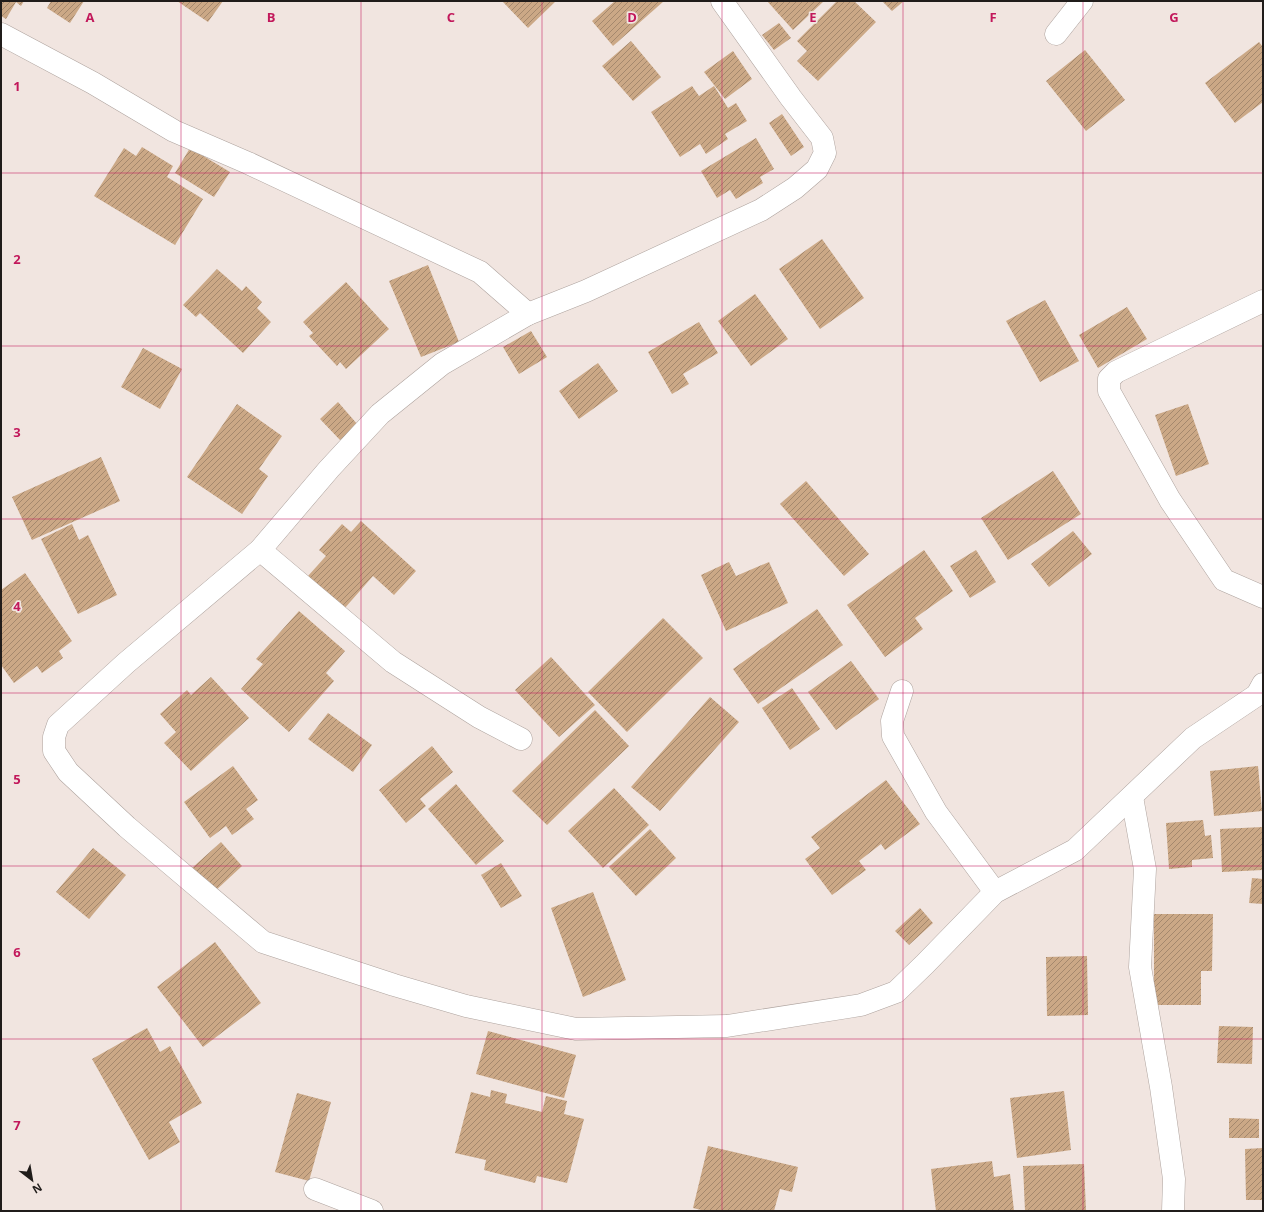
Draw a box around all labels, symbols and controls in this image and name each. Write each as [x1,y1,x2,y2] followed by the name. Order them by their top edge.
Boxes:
[86,8,95,26] text: A
[267,8,276,26] text: B
[447,8,455,26] text: C
[627,8,637,26] text: D
[809,8,817,26] text: E
[989,8,997,26] text: F
[1169,8,1179,26] text: G
[13,77,21,95] text: 1
[13,250,21,268] text: 2
[13,423,21,441] text: 3
[13,597,21,615] text: 4
[13,770,21,788] text: 5
[13,943,21,961] text: 6
[13,1116,21,1134] text: 7
[12,1160,52,1200] north arrow
[30,1180,45,1198] text: N

